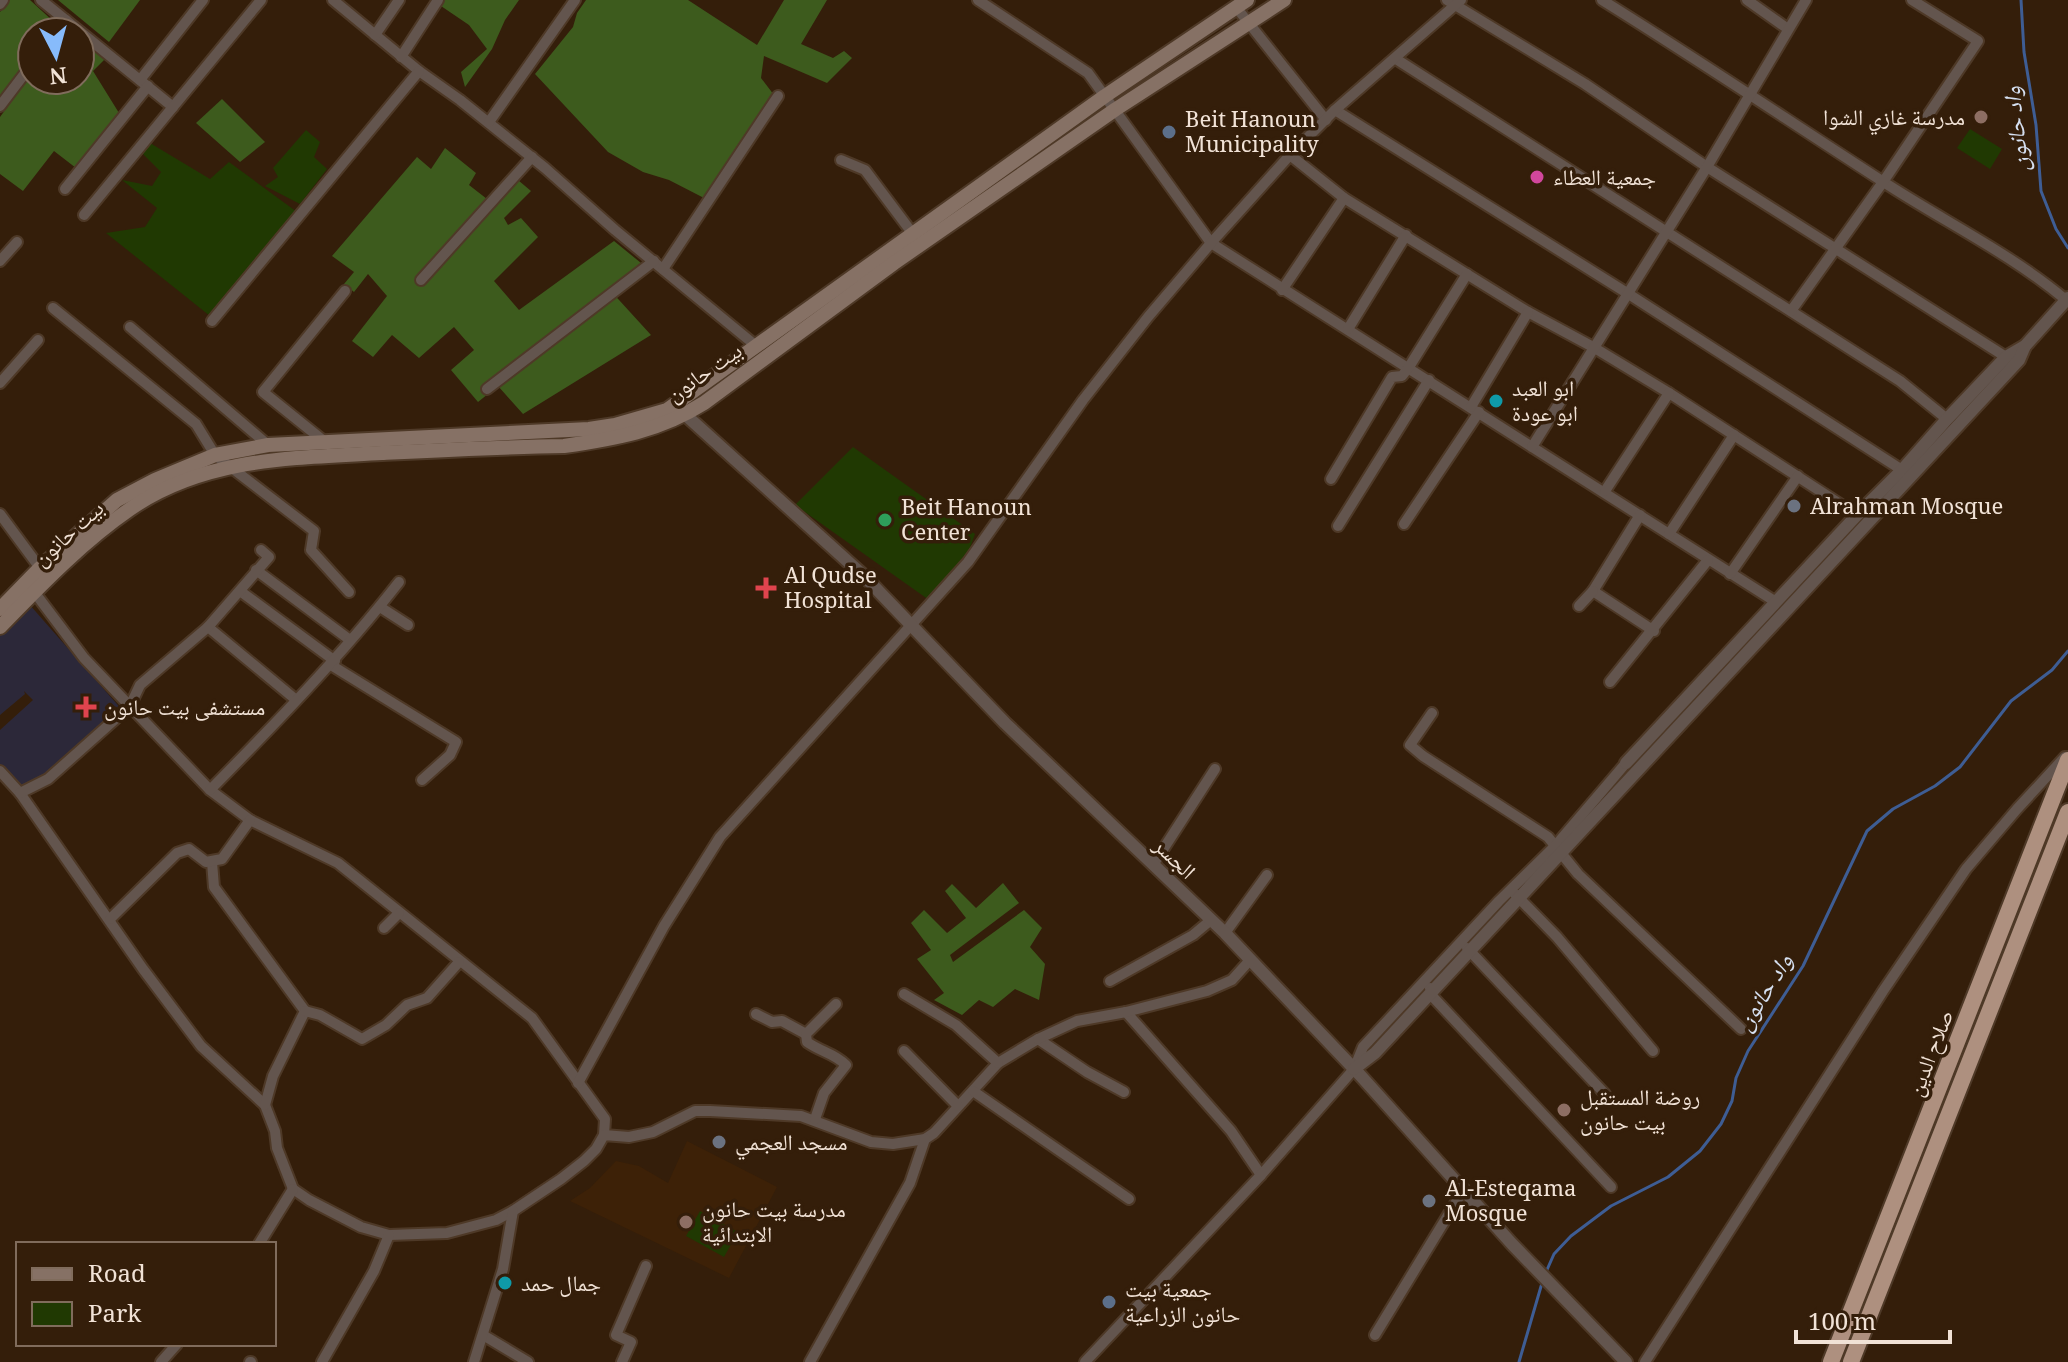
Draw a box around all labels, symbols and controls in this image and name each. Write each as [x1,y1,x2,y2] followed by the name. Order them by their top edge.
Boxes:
[16,16,96,96] north arrow
[47,53,68,93] text: N
[1994,84,2043,173] water label: واد حانون
[1823,101,1965,139] place label: مدرسة غازي الشوا
[1185,103,1319,166] place label: Beit Hanoun Municipality
[1972,108,1990,126] marker: مدرسة غازي الشوا
[1160,123,1178,141] marker: Beit Hanoun Municipality
[1553,161,1656,199] place label: جمعية العطاء
[1528,168,1546,186] marker: جمعية العطاء
[660,334,752,415] street label: بيت حانون
[1512,372,1578,435] place label: ابو العبد ابو عودة
[1487,392,1505,410] marker: ابو العبد ابو عودة
[1810,490,2003,528] place label: Alrahman Mosque
[901,491,1032,554] place label: Beit Hanoun Center
[25,492,115,578] street label: بيت حانون
[1785,497,1803,515] marker: Alrahman Mosque
[876,511,894,529] marker: Beit Hanoun Center
[784,559,877,622] place label: Al Qudse Hospital
[755,577,777,599] marker: Al Qudse Hospital
[104,691,265,729] place label: مستشفى بيت حانون
[75,696,97,718] marker: مستشفى بيت حانون
[1142,829,1203,891] street label: الجسر
[1726,946,1806,1040] water label: واد حانون
[1899,1005,1967,1103] street label: صلاح الدين
[1580,1081,1700,1144] place label: روضة المستقبل بيت حانون
[1555,1101,1573,1119] marker: روضة المستقبل بيت حانون
[735,1126,847,1164] place label: مسجد العجمي
[710,1133,728,1151] marker: مسجد العجمي
[1445,1172,1576,1235] place label: Al-Esteqama Mosque
[1420,1192,1438,1210] marker: Al-Esteqama Mosque
[702,1193,846,1256] place label: مدرسة بيت حانون الابتدائية
[677,1213,695,1231] marker: مدرسة بيت حانون الابتدائية
[16,1242,276,1346] legend
[88,1256,146,1297] text: Road
[521,1267,601,1305] place label: جمال حمد
[1125,1273,1240,1336] place label: جمعية بيت حانون الزراعية
[496,1274,514,1292] marker: جمال حمد
[1100,1293,1118,1311] marker: جمعية بيت حانون الزراعية
[1796,1294,1950,1344] scale bar
[88,1296,142,1337] text: Park
[1808,1304,1877,1345] text: 100 m

